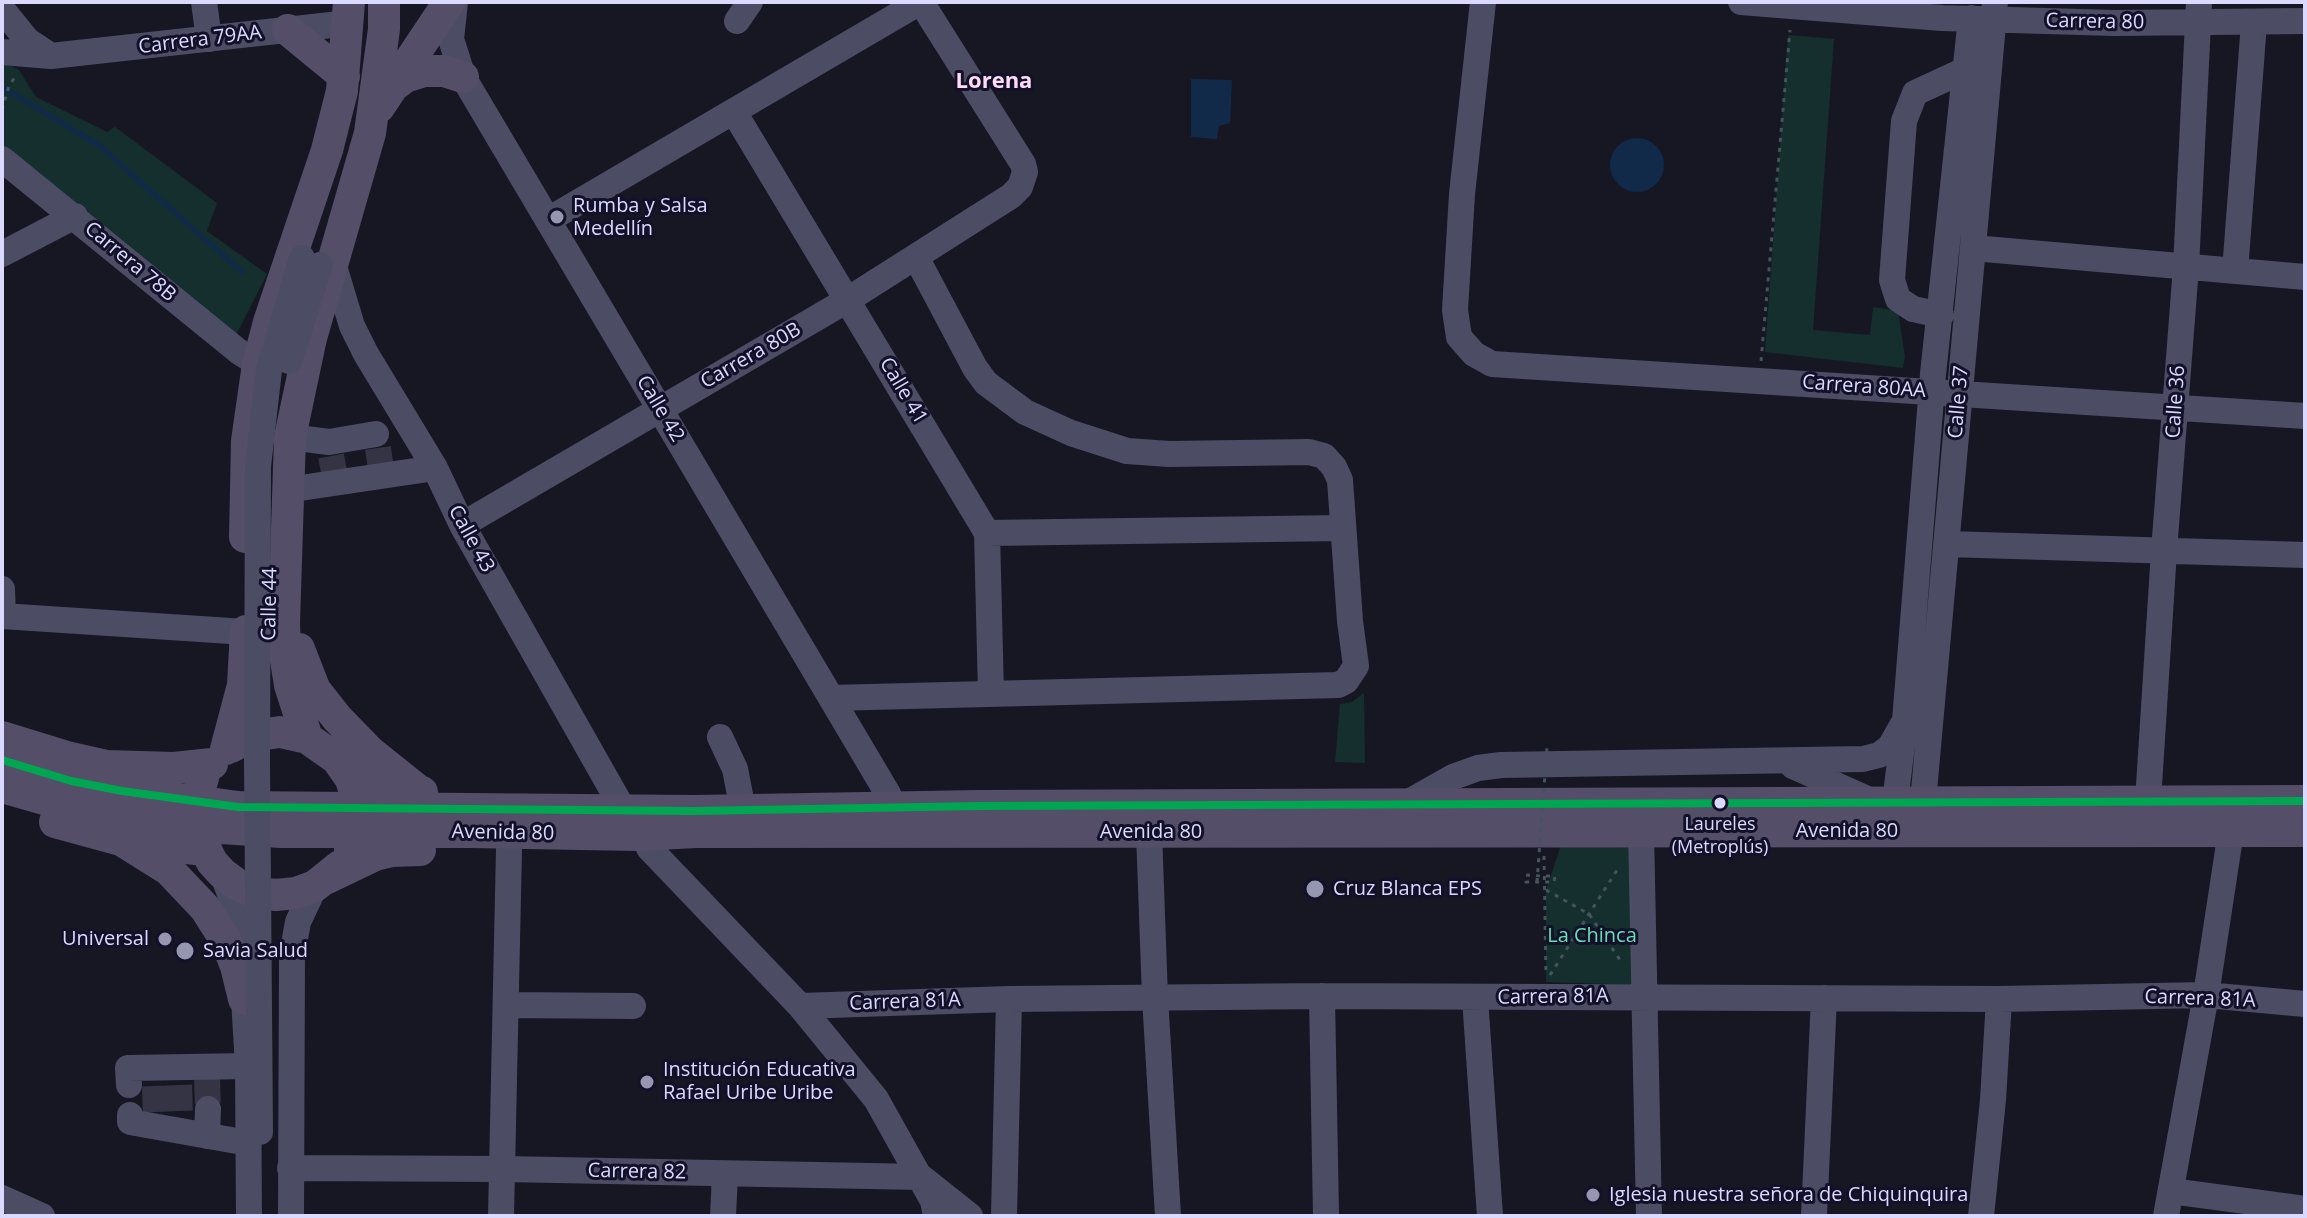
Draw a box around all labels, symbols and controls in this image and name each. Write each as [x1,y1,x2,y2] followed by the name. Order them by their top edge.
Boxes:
[2045,9,2145,35] street label: Carrera 80
[137,21,263,59] street label: Carrera 79AA
[956,69,1032,95] district label: Lorena
[573,194,708,241] place label: Rumba y Salsa Medellín
[548,208,566,226] marker: Rumba y Salsa Medellín
[80,217,180,307] street label: Carrera 78B
[697,318,805,394] street label: Carrera 80B
[874,353,932,429] street label: Calle 41
[1944,365,1974,439] street label: Calle 37
[2161,365,2191,439] street label: Calle 36
[631,371,689,447] street label: Calle 42
[1801,371,1927,403] street label: Carrera 80AA
[443,501,499,577] street label: Calle 43
[257,567,283,641] street label: Calle 44
[1712,795,1728,811] marker: Laureles (Metroplús)
[1672,814,1768,856] place label: Laureles (Metroplús)
[1796,819,1898,843] street label: Avenida 80
[451,820,555,846] street label: Avenida 80
[1100,820,1202,844] street label: Avenida 80
[1333,877,1482,901] place label: Cruz Blanca EPS
[1304,878,1326,900] marker: Cruz Blanca EPS
[1547,924,1637,948] park label: La Chinca
[62,927,149,951] place label: Universal
[156,930,174,948] marker: Universal
[203,939,308,963] place label: Savia Salud
[174,940,196,962] marker: Savia Salud
[1497,984,1609,1010] street label: Carrera 81A
[2144,985,2256,1013] street label: Carrera 81A
[849,988,961,1016] street label: Carrera 81A
[663,1058,856,1105] place label: Institución Educativa Rafael Uribe Uribe
[638,1073,656,1091] marker: Institución Educativa Rafael Uribe Uribe
[587,1159,687,1185] street label: Carrera 82
[1609,1183,1968,1207] place label: Iglesia nuestra señora de Chiquinquira
[1584,1186,1602,1204] marker: Iglesia nuestra señora de Chiquinquira

